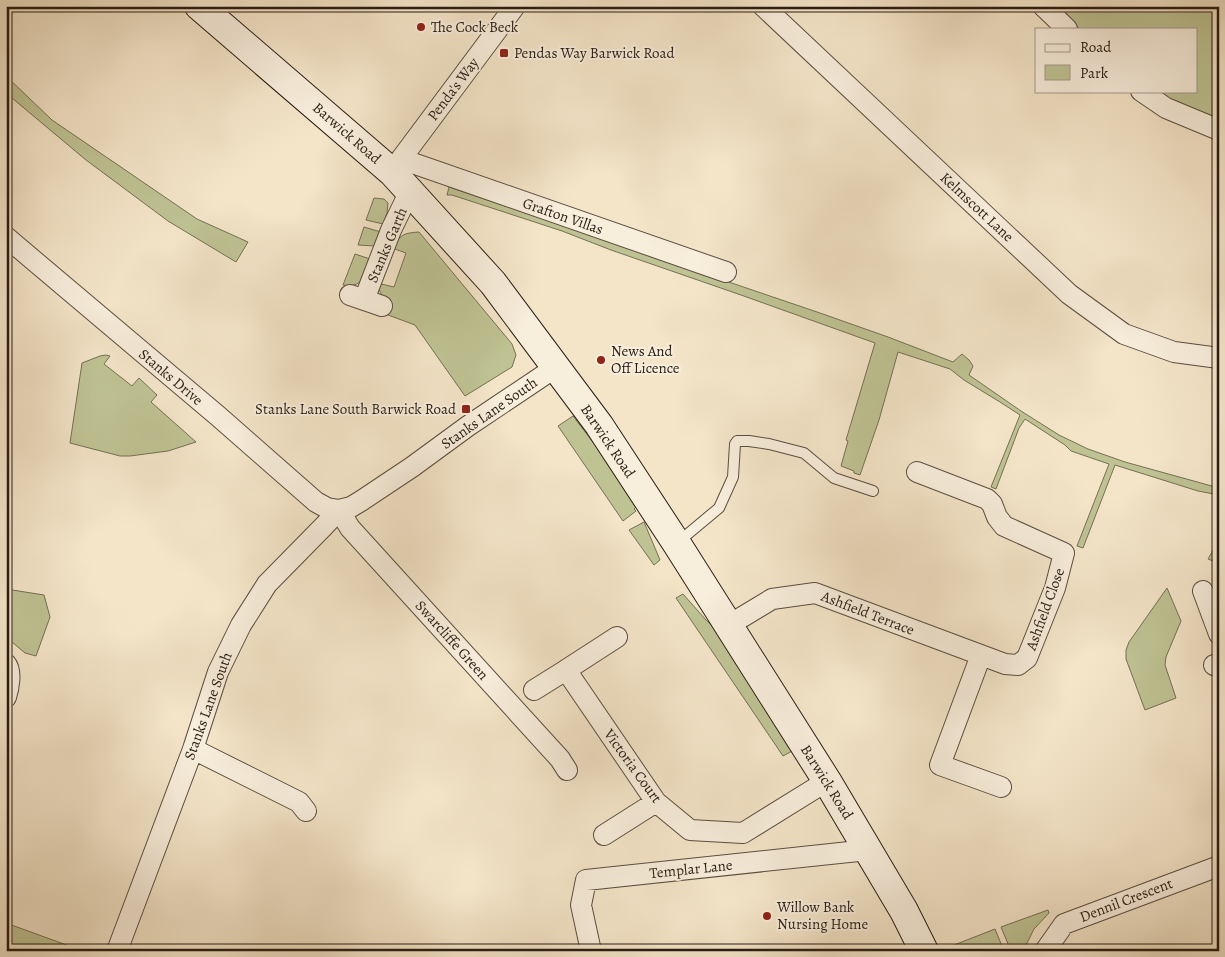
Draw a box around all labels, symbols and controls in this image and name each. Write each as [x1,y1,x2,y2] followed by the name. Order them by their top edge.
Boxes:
[431,17,519,37] place label: The Cock Beck
[415,21,427,33] marker: The Cock Beck
[1035,28,1198,92] legend
[1080,37,1112,57] text: Road
[514,43,675,63] place label: Pendas Way Barwick Road
[498,47,510,59] marker: Pendas Way Barwick Road
[423,53,483,125] street label: Penda's Way
[1080,63,1109,83] text: Park
[308,98,386,169] street label: Barwick Road
[936,168,1018,247] street label: Kelmscott Lane
[520,193,606,239] street label: Grafton Villas
[362,204,412,286] street label: Stanks Garth
[611,341,680,378] place label: News And Off Licence
[135,344,208,410] street label: Stanks Drive
[595,354,607,366] marker: News And Off Licence
[437,372,541,454] street label: Stanks Lane South
[255,399,457,419] place label: Stanks Lane South Barwick Road
[576,400,641,482] street label: Barwick Road
[460,403,472,415] marker: Stanks Lane South Barwick Road
[1021,565,1069,654] street label: Ashfield Close
[818,586,918,640] street label: Ashfield Terrace
[411,596,493,684] street label: Swarcliffe Green
[179,649,237,763] street label: Stanks Lane South
[599,724,667,807] street label: Victoria Court
[796,741,858,824] street label: Barwick Road
[649,855,734,883] street label: Templar Lane
[1077,873,1175,927] street label: Dennil Crescent
[776,897,869,934] place label: Willow Bank Nursing Home
[761,910,773,922] marker: Willow Bank Nursing Home

